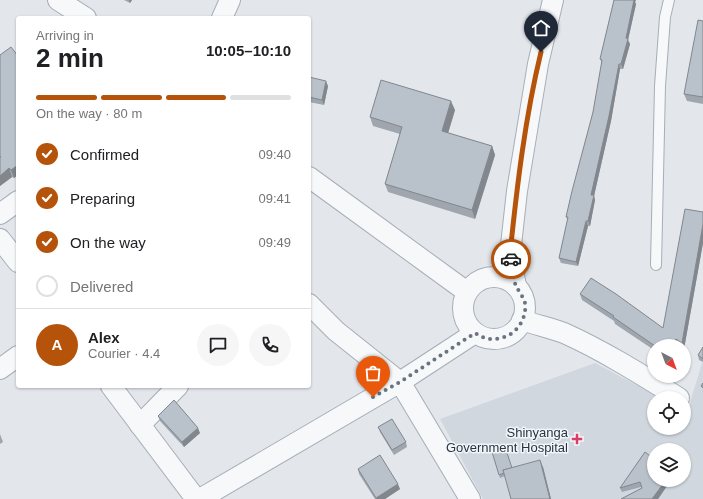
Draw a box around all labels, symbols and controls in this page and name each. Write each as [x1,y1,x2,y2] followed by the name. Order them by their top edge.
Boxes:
[524,11,558,52] pin
[530,17,552,39] icon: home
[36,28,94,43] text: Arriving in
[206,42,291,59] text: 10:05–10:10
[36,43,104,73] text: 2 min
[36,106,142,121] text: On the way · 80 m
[36,143,58,165] icon: check
[70,146,139,163] text: Confirmed
[258,147,291,162] text: 09:40
[36,187,58,209] icon: check
[70,190,135,207] text: Preparing
[258,191,291,206] text: 09:41
[36,231,58,253] icon: check
[70,234,146,251] text: On the way
[258,235,291,250] text: 09:49
[491,239,531,279] courier
[500,248,522,270] icon: car
[70,278,133,295] text: Delivered
[197,324,239,366] button: chat
[249,324,291,366] button: phone
[88,329,120,346] text: Alex
[52,336,62,353] text: A
[647,339,691,383] north arrow
[647,339,691,487] map controls
[88,346,160,361] text: Courier · 4.4
[356,356,390,397] pin
[362,362,384,384] icon: bag
[647,391,691,435] button: locate
[446,425,569,455] place label: Shinyanga Government Hospital
[571,433,583,445] marker: Shinyanga Government Hospital
[647,443,691,487] button: layers

